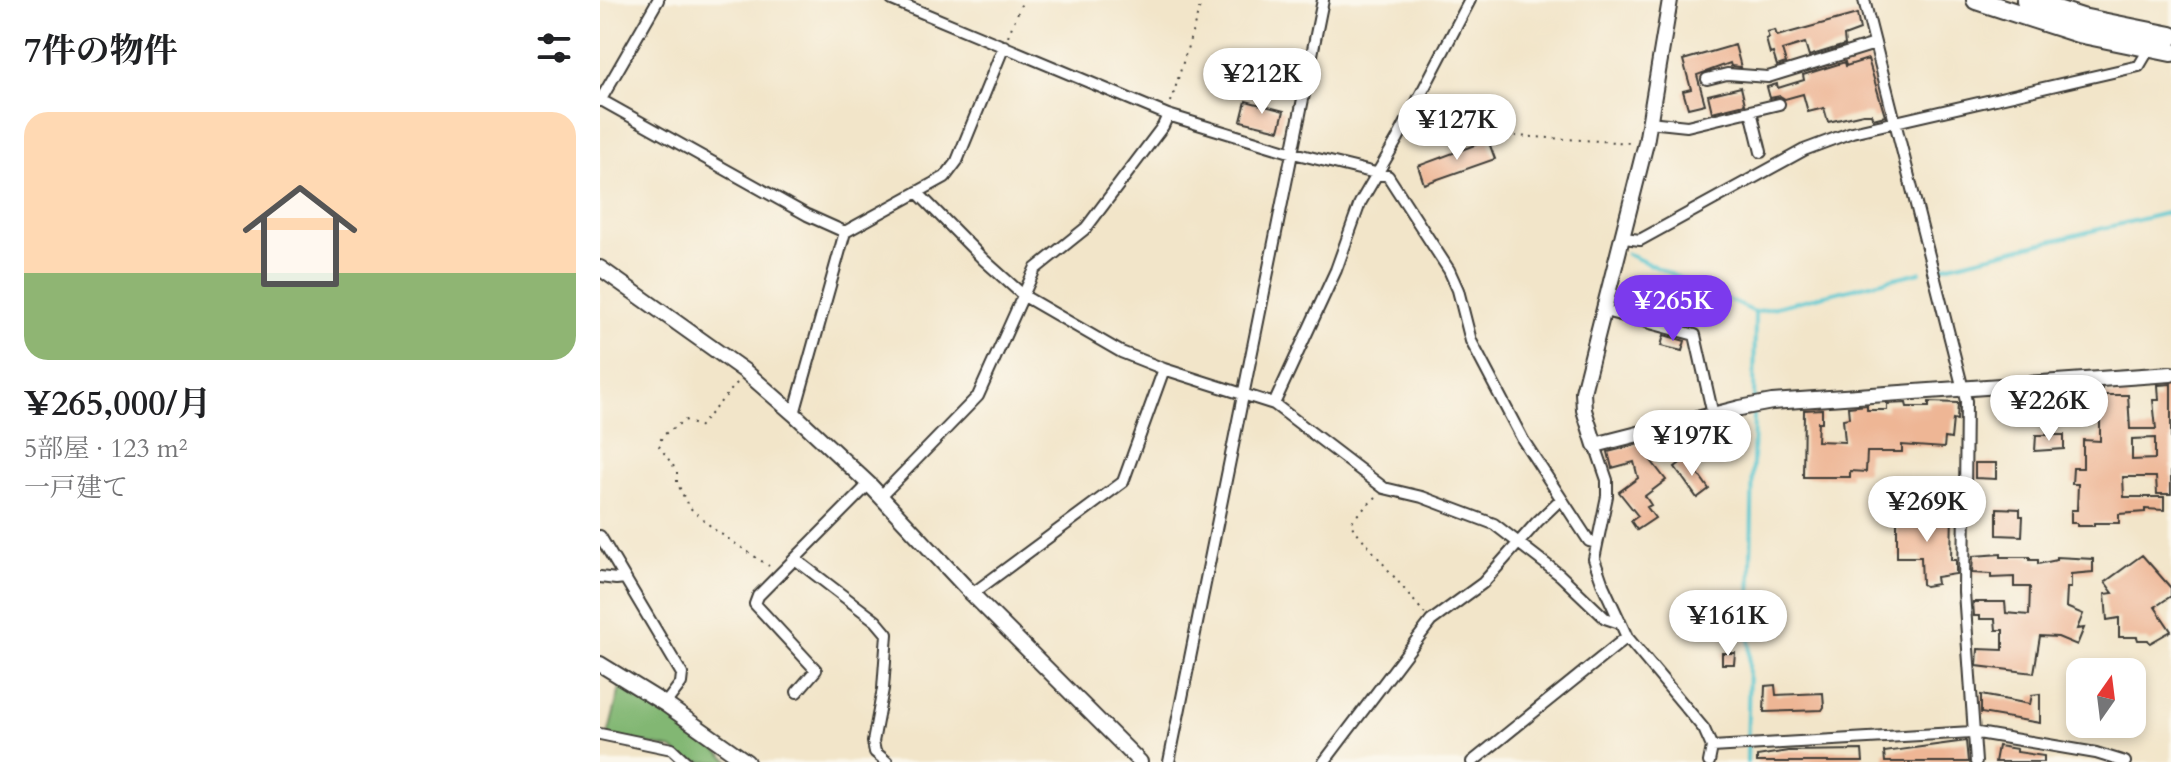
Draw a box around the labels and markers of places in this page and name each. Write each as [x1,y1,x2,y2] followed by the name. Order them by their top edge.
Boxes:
[1206,48,1318,116] pin: ¥212K
[1401,94,1513,162] pin: ¥127K
[1617,275,1729,343] pin: ¥265K
[1993,375,2105,443] pin: ¥226K
[1636,410,1748,478] pin: ¥197K
[1871,476,1983,544] pin: ¥269K
[1672,590,1784,658] pin: ¥161K

